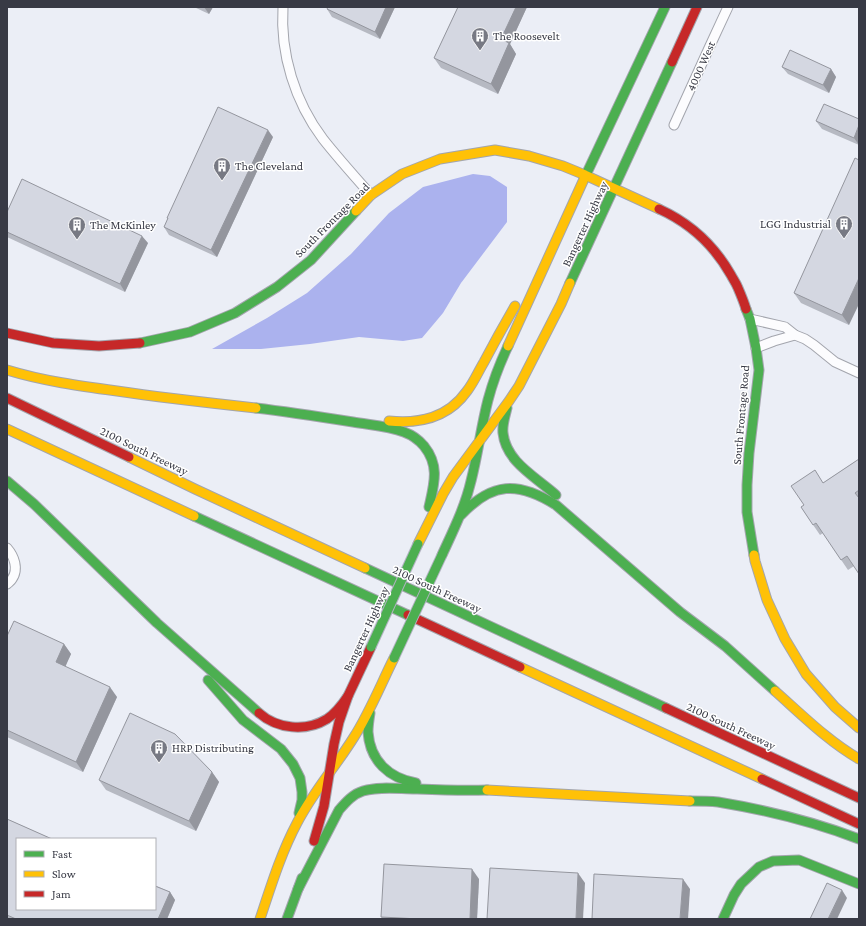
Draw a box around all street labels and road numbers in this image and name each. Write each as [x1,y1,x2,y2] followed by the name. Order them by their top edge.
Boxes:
[684,38,719,93] street label: 4000 West
[292,179,373,260] street label: South Frontage Road
[559,179,611,269] street label: Bangerter Highway
[730,364,752,465] street label: South Frontage Road
[98,424,191,479] street label: 2100 South Freeway
[390,562,484,616] street label: 2100 South Freeway
[340,584,392,674] street label: Bangerter Highway
[684,699,778,753] street label: 2100 South Freeway

